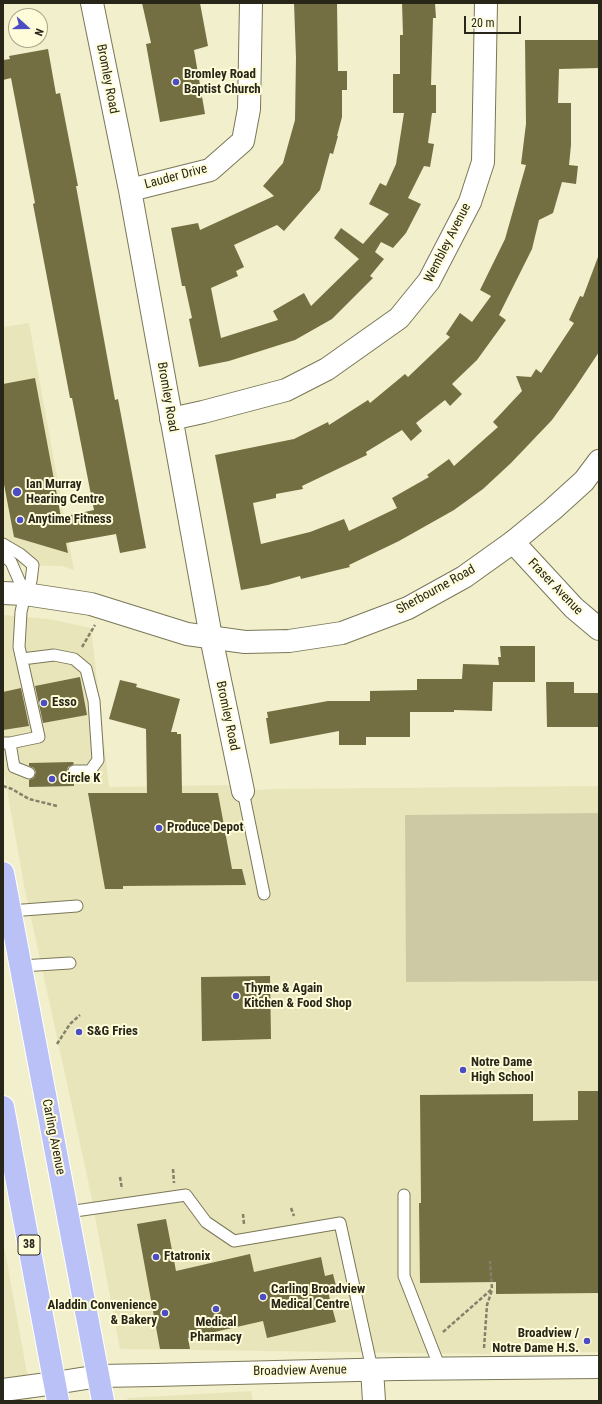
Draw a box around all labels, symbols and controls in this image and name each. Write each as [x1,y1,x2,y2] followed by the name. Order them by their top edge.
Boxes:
[8,8,48,48] north arrow
[466,8,523,34] scale bar
[471,16,495,30] text: 20 m
[31,27,46,38] text: N
[93,43,121,115] street label: Bromley Road
[184,67,261,98] place label: Bromley Road Baptist Church
[171,77,181,87] marker: Bromley Road Baptist Church
[143,161,209,193] street label: Lauder Drive
[421,201,475,285] street label: Wembley Avenue
[153,361,181,433] street label: Bromley Road
[26,477,104,508] place label: Ian Murray Hearing Centre
[11,486,23,498] marker: Ian Murray Hearing Centre
[28,512,112,528] place label: Anytime Fitness
[15,515,25,525] marker: Anytime Fitness
[524,556,586,618] street label: Fraser Avenue
[394,562,478,618] street label: Sherbourne Road
[212,680,242,752] street label: Bromley Road
[52,695,77,711] place label: Esso
[39,698,49,708] marker: Esso
[60,771,101,787] place label: Circle K
[47,774,57,784] marker: Circle K
[167,820,243,836] place label: Produce Depot
[154,823,164,833] marker: Produce Depot
[244,981,352,1012] place label: Thyme & Again Kitchen & Food Shop
[231,991,241,1001] marker: Thyme & Again Kitchen & Food Shop
[87,1024,138,1040] place label: S&G Fries
[74,1027,84,1037] marker: S&G Fries
[471,1055,534,1086] place label: Notre Dame High School
[458,1065,468,1075] marker: Notre Dame High School
[38,1098,68,1176] street label: Carling Avenue
[18,1235,40,1255] road number: 38
[164,1249,210,1265] place label: Ftatronix
[151,1252,161,1262] marker: Ftatronix
[271,1282,365,1313] place label: Carling Broadview Medical Centre
[258,1292,268,1302] marker: Carling Broadview Medical Centre
[48,1298,157,1329] place label: Aladdin Convenience & Bakery
[211,1304,221,1314] marker: Medical Pharmacy
[160,1308,170,1318] marker: Aladdin Convenience & Bakery
[190,1315,242,1346] place label: Medical Pharmacy
[492,1326,579,1357] place label: Broadview / Notre Dame H.S.
[582,1336,592,1346] marker: Broadview / Notre Dame H.S.
[253,1362,347,1380] street label: Broadview Avenue

